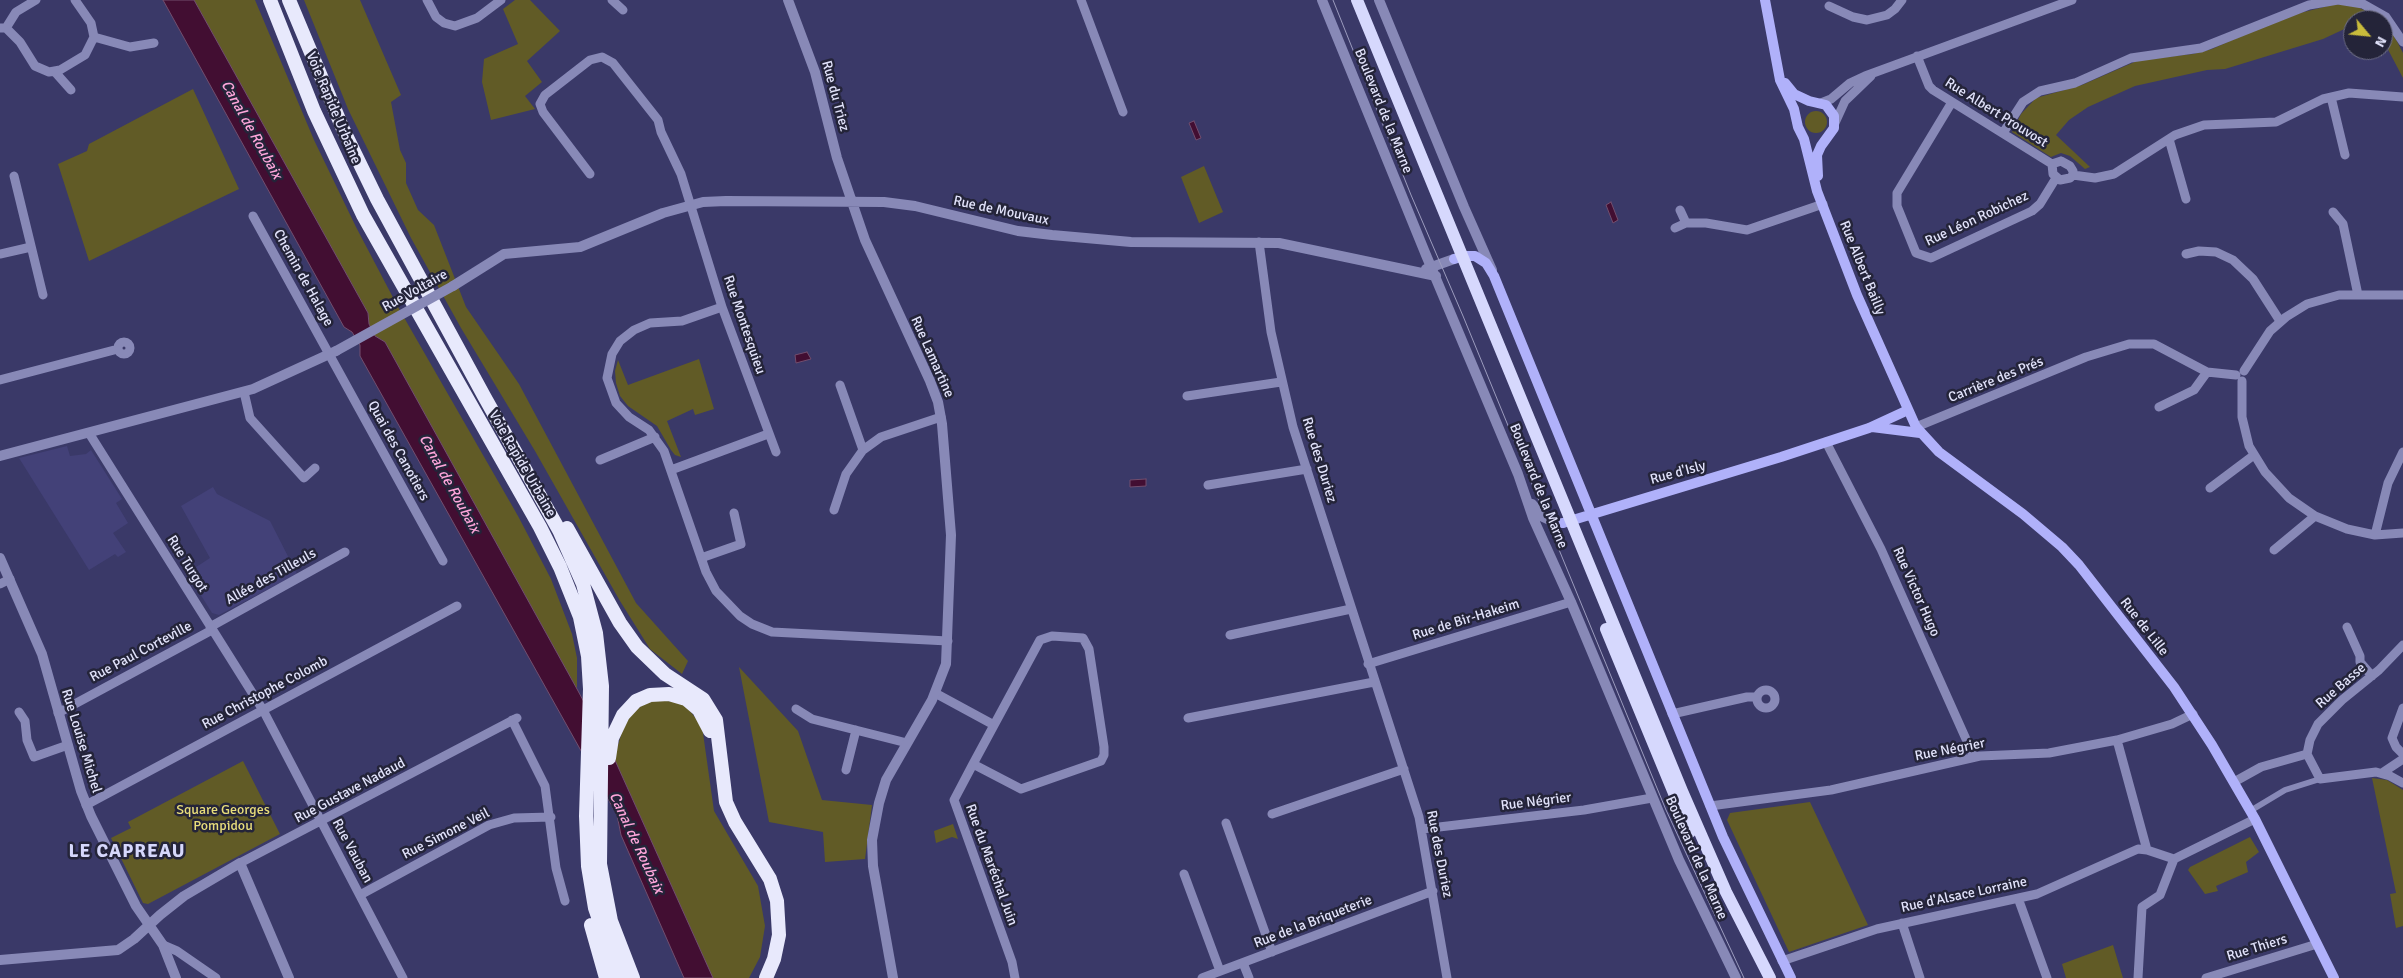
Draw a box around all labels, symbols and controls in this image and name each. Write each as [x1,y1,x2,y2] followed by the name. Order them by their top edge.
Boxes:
[2343,10,2393,60] north arrow
[2371,34,2391,50] text: N
[1350,46,1416,176] street label: Boulevard de la Marne
[302,49,364,167] street label: Voie Rapide Urbaine
[817,59,853,133] street label: Rue du Triez
[1941,75,2051,151] street label: Rue Albert Prouvost
[216,78,286,182] water label: Canal de Roubaix
[1923,188,2031,250] street label: Rue Léon Robichez
[952,193,1050,229] street label: Rue de Mouvaux
[1835,218,1889,318] street label: Rue Albert Bailly
[269,227,337,329] street label: Chemin de Halage
[379,266,451,316] street label: Rue Voltaire
[719,273,769,377] street label: Rue Montesquieu
[907,314,957,400] street label: Rue Lamartine
[1946,353,2046,407] street label: Carrière des Prés
[364,398,432,504] street label: Quai des Canotiers
[485,408,559,520] street label: Voie Rapide Urbaine
[1298,415,1340,505] street label: Rue des Duriez
[1505,421,1571,551] street label: Boulevard de la Marne
[414,432,484,536] water label: Canal de Roubaix
[1648,458,1708,488] street label: Rue d'Isly
[163,533,211,595] street label: Rue Turgot
[223,545,319,609] street label: Allée des Tilleuls
[1889,545,1943,639] street label: Rue Victor Hugo
[2116,595,2172,659] street label: Rue de Lille
[1411,596,1521,644] street label: Rue de Bir-Hakeim
[87,618,195,686] street label: Rue Paul Corteville
[199,653,331,733] street label: Rue Christophe Colomb
[2313,660,2369,712] street label: Rue Basse
[57,687,105,795] street label: Rue Louise Michel
[1914,735,1986,765] street label: Rue Négrier
[292,755,408,827] street label: Rue Gustave Nadaud
[605,789,667,897] water label: Canal de Roubaix
[1500,789,1572,815] street label: Rue Négrier
[1661,794,1731,922] street label: Boulevard de la Marne
[176,802,270,834] park label: Square Georges Pompidou
[961,802,1021,928] street label: Rue du Maréchal Juin
[400,805,492,863] street label: Rue Simone Veil
[1422,809,1456,899] street label: Rue des Duriez
[328,816,376,886] street label: Rue Vauban
[67,841,187,863] district label: LE CAPREAU
[1899,873,2029,917] street label: Rue d'Alsace Lorraine
[1252,892,1374,952] street label: Rue de la Briqueterie
[2225,931,2289,965] street label: Rue Thiers

